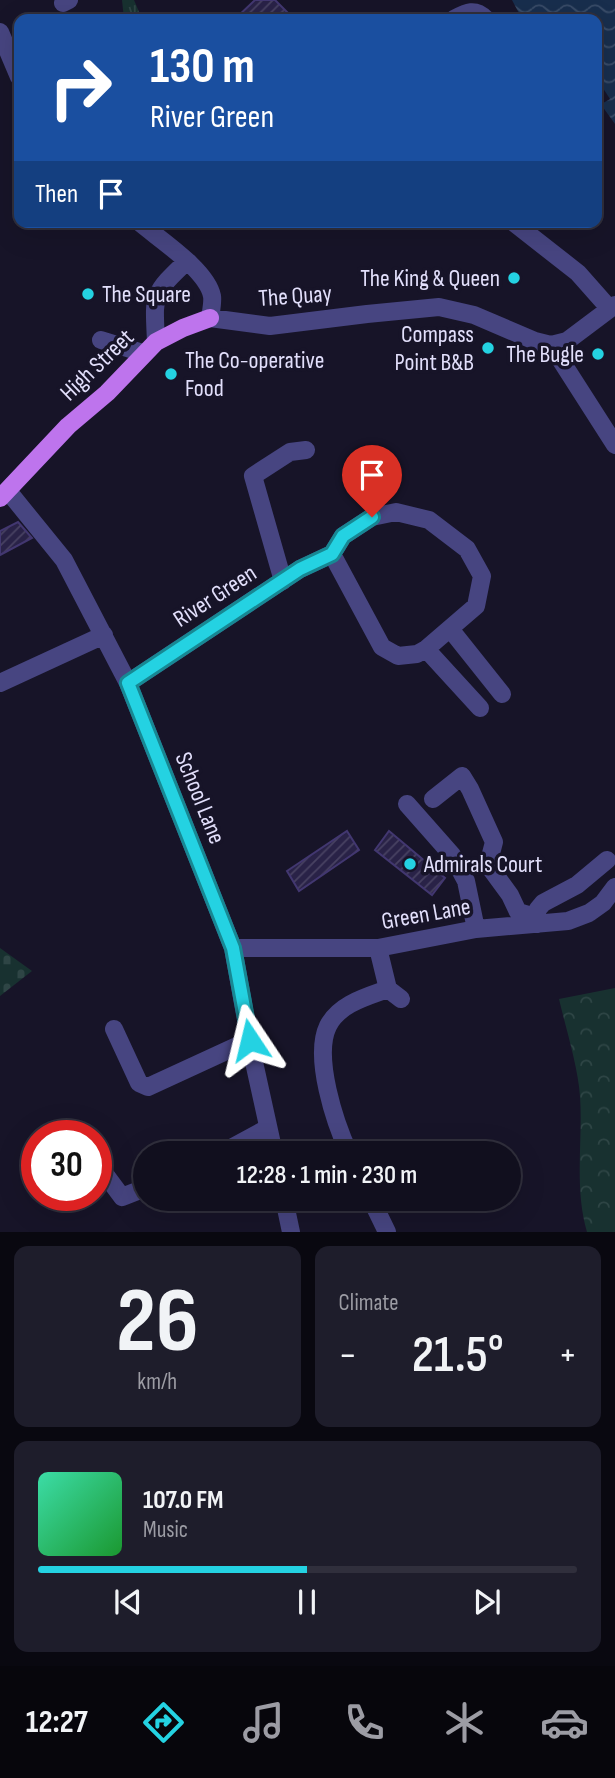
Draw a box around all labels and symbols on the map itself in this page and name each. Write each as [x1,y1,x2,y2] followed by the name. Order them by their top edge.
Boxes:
[360,264,500,293] place label: The King & Queen
[506,270,522,286] marker: The King & Queen
[257,279,333,313] street label: The Quay
[102,280,191,309] place label: The Square
[80,286,96,302] marker: The Square
[394,320,474,377] place label: Compass Point B&B
[54,323,140,407] street label: High Street
[480,340,496,356] marker: Compass Point B&B
[506,340,584,369] place label: The Bugle
[185,346,324,403] place label: The Co-operative Food
[590,346,606,362] marker: The Bugle
[163,366,179,382] marker: The Co-operative Food
[342,445,402,517] pin
[168,558,262,634] street label: River Green
[169,748,231,848] street label: School Lane
[423,850,542,879] place label: Admirals Court
[402,856,418,872] marker: Admirals Court
[379,892,473,936] street label: Green Lane
[213,1003,287,1077] position arrow
[21,1120,112,1211] speed limit sign: 30

